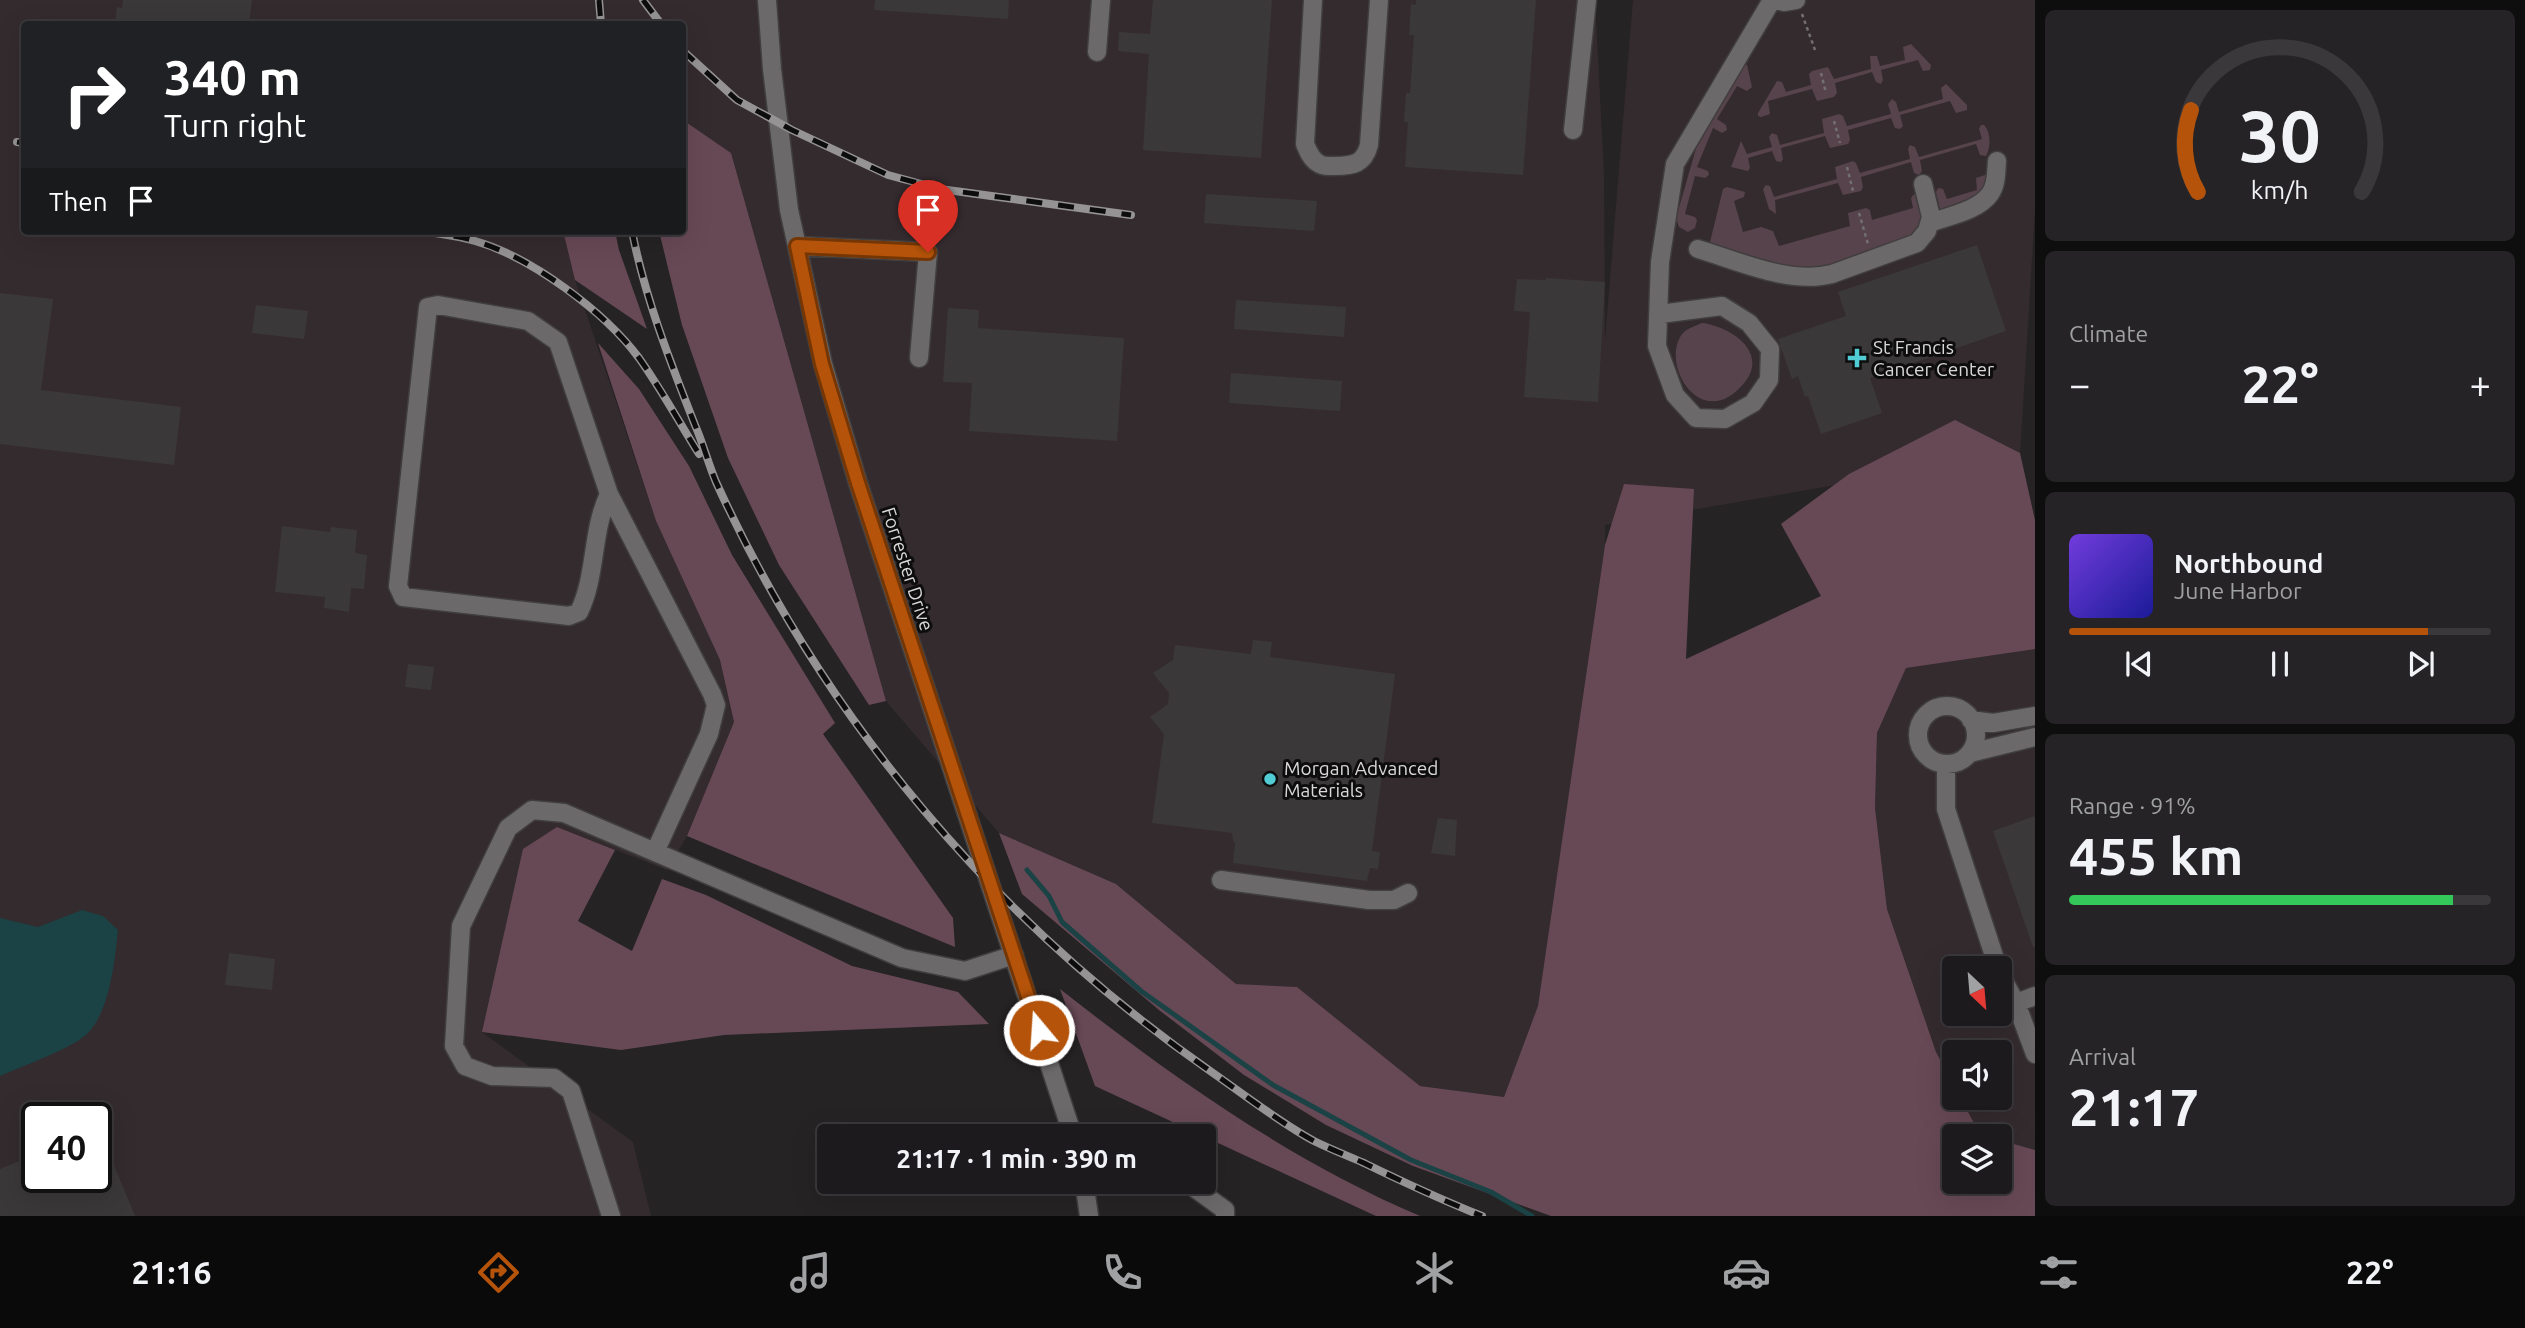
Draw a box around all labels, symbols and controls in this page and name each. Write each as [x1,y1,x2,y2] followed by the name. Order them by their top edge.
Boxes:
[49,49,140,140] icon: right
[164,49,301,104] text: 340 m
[2239,94,2321,176] text: 30
[164,107,306,143] text: Turn right
[2251,175,2309,203] text: km/h
[898,180,958,252] pin
[122,182,160,220] icon: arrive
[49,187,108,216] text: Then
[909,191,947,229] icon: arrive
[2069,321,2148,346] text: Climate
[1873,336,1994,380] place label: St Francis Cancer Center
[1847,348,1867,368] marker: St Francis Cancer Center
[2241,355,2319,413] text: 22°
[2069,363,2090,405] text: −
[2470,363,2491,405] text: +
[878,504,938,634] street label: Forrester Drive
[2174,549,2323,578] text: Northbound
[2174,578,2302,603] text: June Harbor
[2120,645,2158,683] icon: previous
[2261,645,2299,683] icon: pause
[2402,645,2440,683] icon: next
[1284,757,1438,801] place label: Morgan Advanced Materials
[1262,771,1278,787] marker: Morgan Advanced Materials
[2069,793,2196,818] text: Range · 91%
[2069,827,2243,885] text: 455 km
[1942,956,2012,1026] north arrow
[1942,956,2012,1194] map controls
[1002,993,1076,1067] position arrow
[1942,1040,2012,1110] button: sound
[2069,1044,2136,1069] text: Arrival
[2069,1078,2199,1136] text: 21:17
[21,1102,112,1193] speed limit sign: 40
[1942,1124,2012,1194] button: layers
[896,1144,1137,1173] text: 21:17 · 1 min · 390 m
[474,1248,523,1297] icon: directions
[786,1248,835,1297] icon: music
[1098,1248,1147,1297] icon: phone
[1410,1248,1459,1297] icon: climate
[1722,1248,1771,1297] icon: car
[2034,1248,2083,1297] icon: filters
[131,1254,212,1290] text: 21:16
[2346,1254,2394,1290] text: 22°

